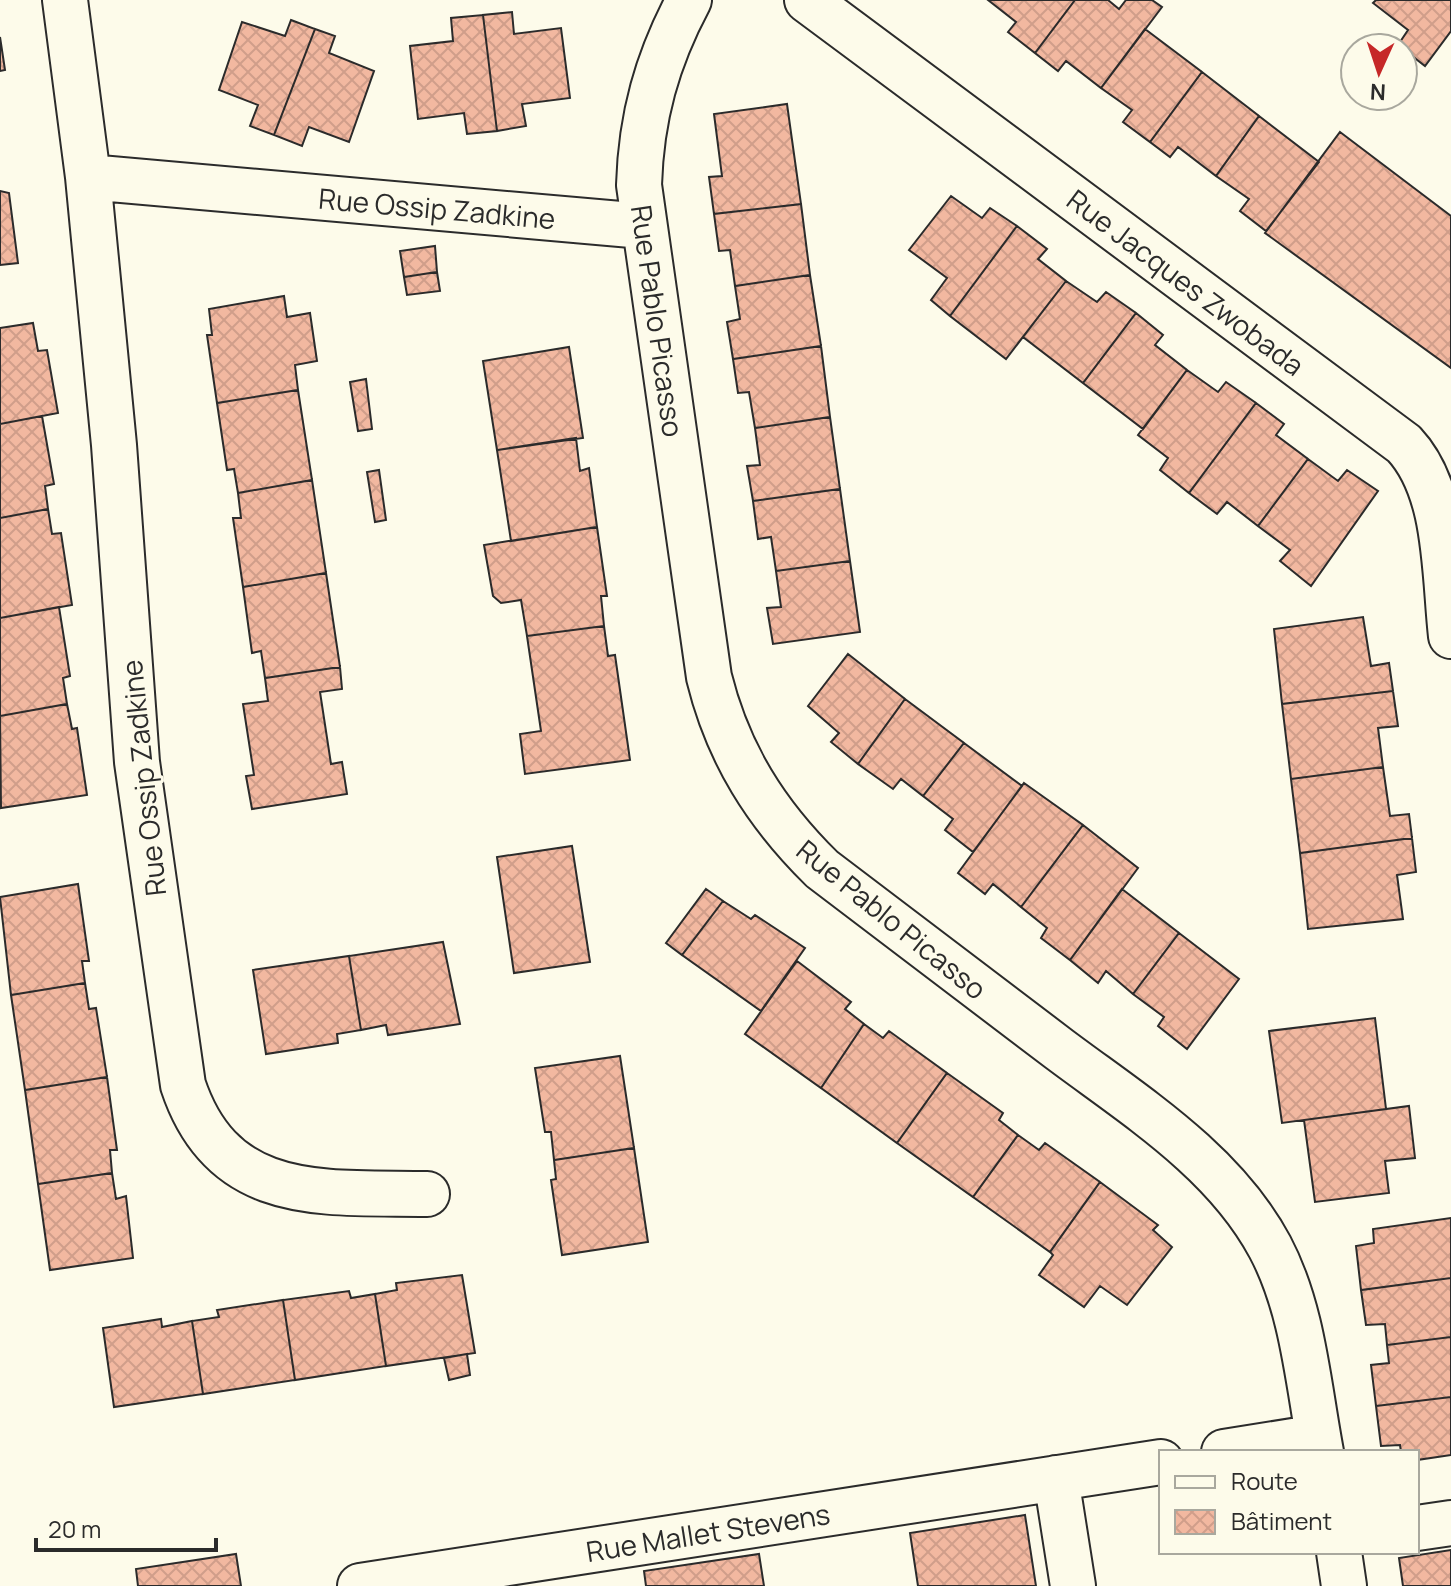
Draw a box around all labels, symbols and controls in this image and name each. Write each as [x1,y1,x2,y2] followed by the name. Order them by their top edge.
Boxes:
[1339,32,1419,112] north arrow
[1369,77,1387,107] text: N
[317,179,557,237] street label: Rue Ossip Zadkine
[1060,180,1312,384] street label: Rue Jacques Zwobada
[623,203,693,439] street label: Rue Pablo Picasso
[112,658,174,898] street label: Rue Ossip Zadkine
[789,831,995,1007] street label: Rue Pablo Picasso
[1159,1450,1419,1554] legend
[1231,1464,1298,1497] text: Route
[583,1494,833,1570] street label: Rue Mallet Stevens
[36,1502,216,1552] scale bar
[1231,1504,1332,1537] text: Bâtiment
[48,1512,101,1545] text: 20 m

